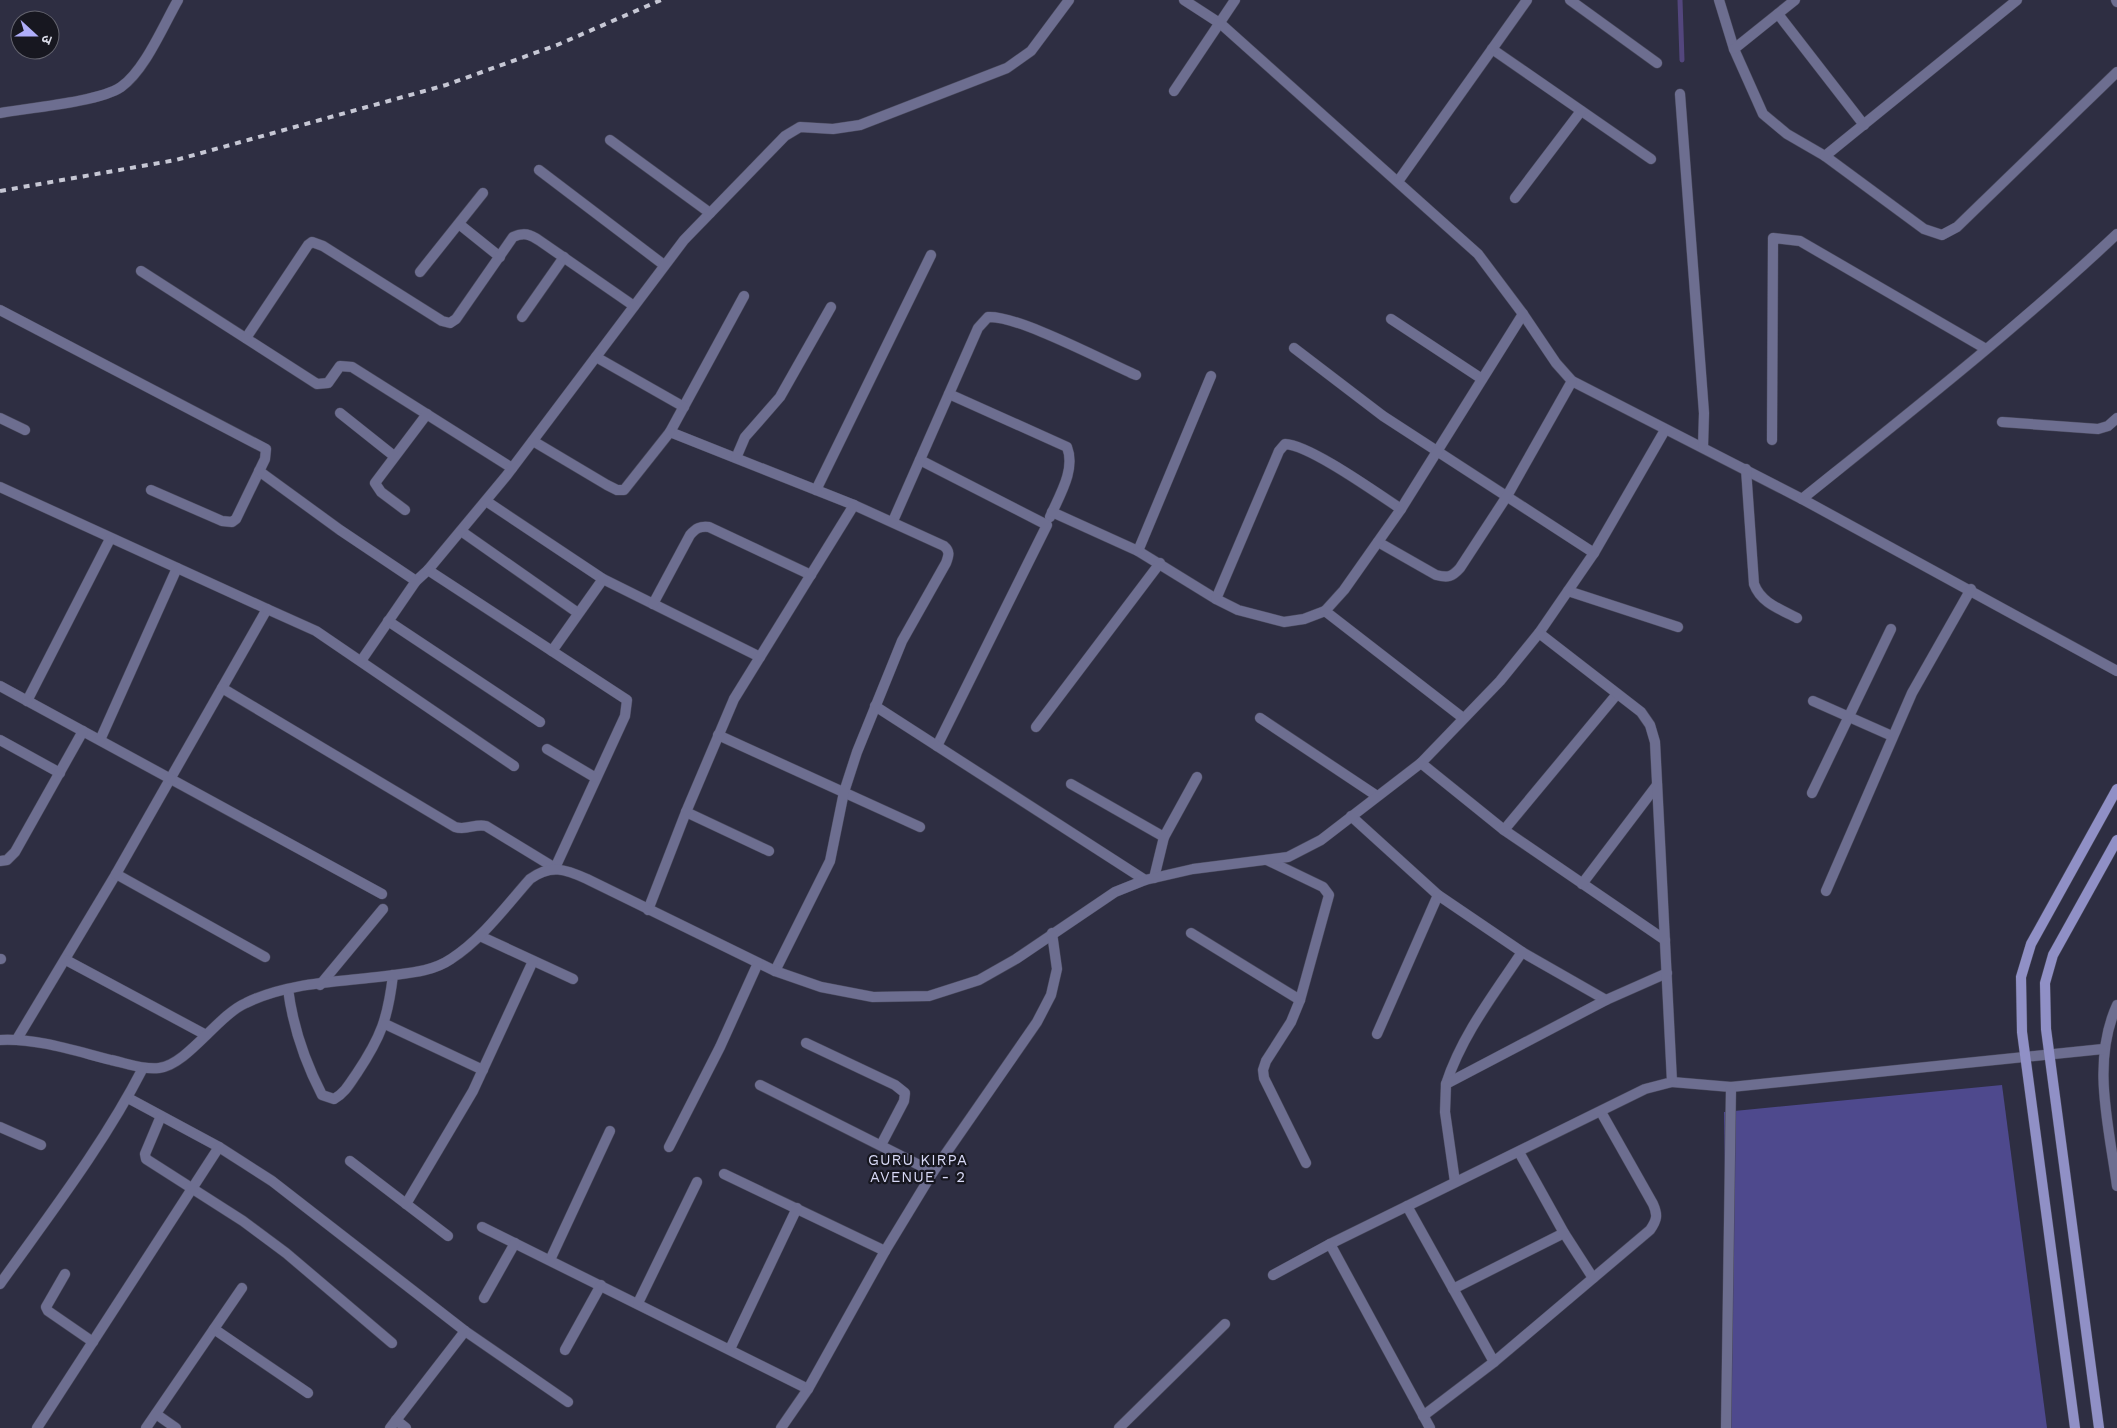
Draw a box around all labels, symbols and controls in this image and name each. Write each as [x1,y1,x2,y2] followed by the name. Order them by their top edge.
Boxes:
[10,10,60,60] north arrow
[38,33,56,47] text: उ
[868,1151,968,1186] district label: GURU KIRPA AVENUE - 2

